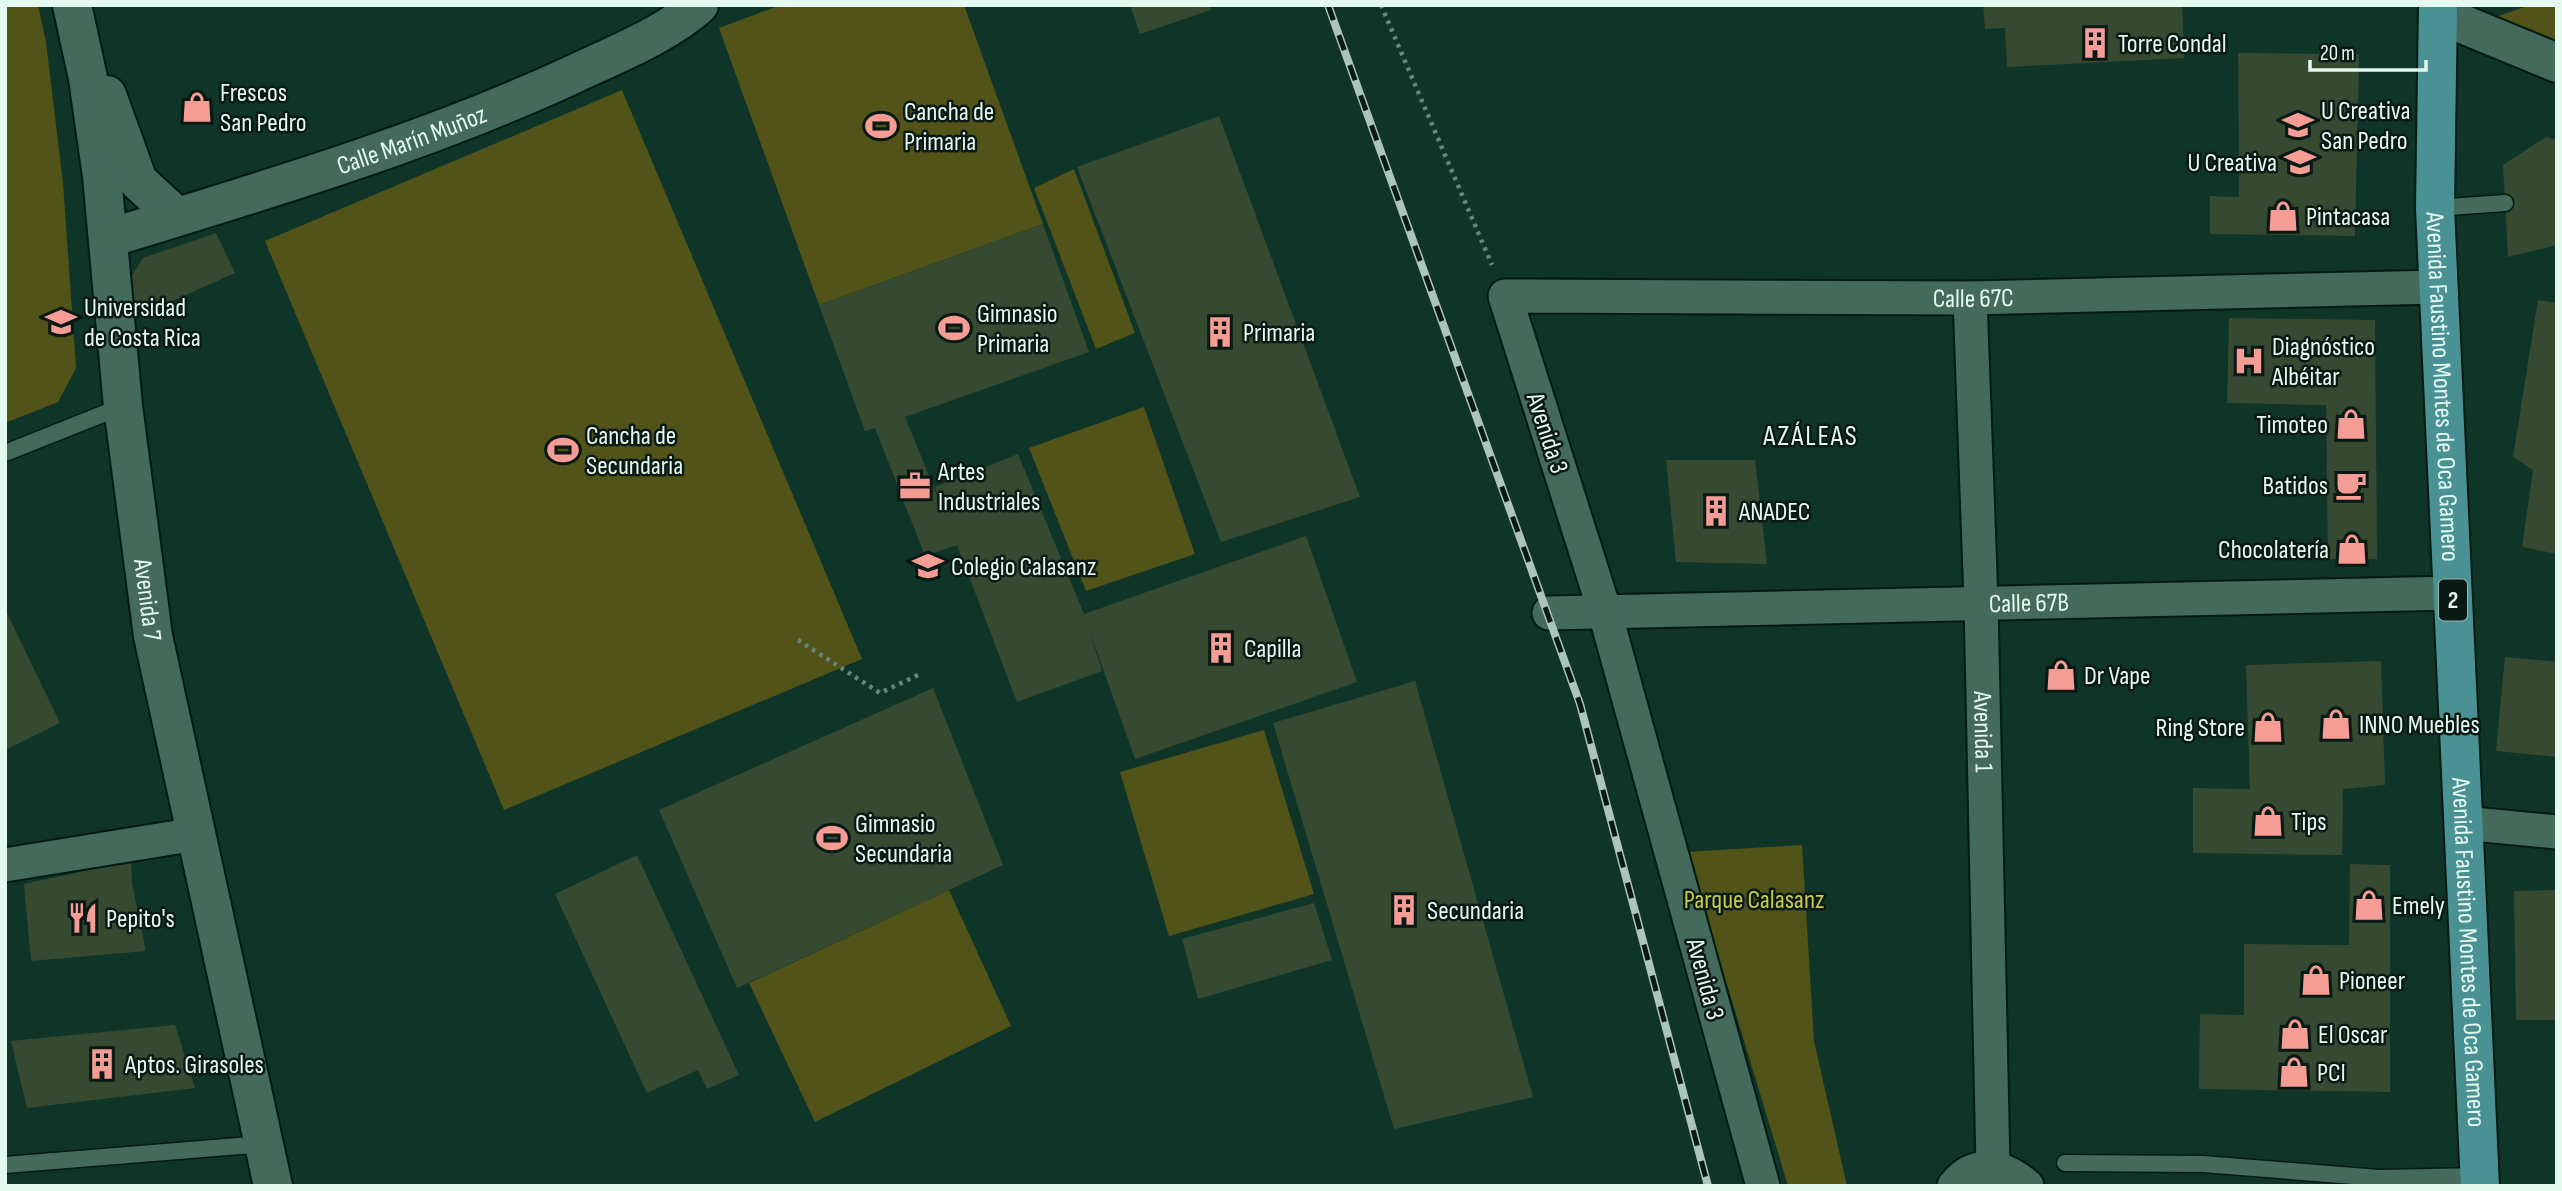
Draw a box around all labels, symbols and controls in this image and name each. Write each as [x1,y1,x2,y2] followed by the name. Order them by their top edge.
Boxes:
[2078,26,2112,60] building icon: Torre Condal
[2310,28,2426,72] scale bar
[2118,29,2227,60] place label: Torre Condal
[2320,41,2355,66] text: 20 m
[220,78,307,139] place label: Frescos San Pedro
[180,90,214,124] shop icon: Frescos San Pedro
[2321,96,2410,157] place label: U Creativa San Pedro
[904,97,994,158] place label: Cancha de Primaria
[333,99,491,182] street label: Calle Marín Muñoz
[2281,108,2315,142] school or university icon: U Creativa San Pedro
[864,109,898,143] sports icon: Cancha de Primaria
[2283,145,2317,179] school or university icon: U Creativa
[2188,148,2277,179] place label: U Creativa
[2266,199,2300,233] shop icon: Pintacasa
[2306,202,2390,233] place label: Pintacasa
[2418,210,2465,562] street label: Avenida Faustino Montes de Oca Gamero
[1933,283,2014,315] street label: Calle 67C
[84,293,201,354] place label: Universidad de Costa Rica
[977,299,1058,360] place label: Gimnasio Primaria
[44,305,78,339] school or university icon: Universidad de Costa Rica
[937,311,971,345] sports icon: Gimnasio Primaria
[1203,315,1237,349] building icon: Primaria
[1243,318,1315,349] place label: Primaria
[2271,332,2375,393] place label: Diagnóstico Albéitar
[2232,344,2266,378] hospital icon: Diagnóstico Albéitar
[1519,388,1574,478] street label: Avenida 3
[2334,407,2368,441] shop icon: Timoteo
[2256,410,2328,441] place label: Timoteo
[1762,420,1859,453] district label: AZÁLEAS
[586,421,683,482] place label: Cancha de Secundaria
[546,433,580,467] sports icon: Cancha de Secundaria
[937,457,1040,518] place label: Artes Industriales
[2334,468,2368,502] cafe icon: Batidos
[898,469,932,503] office icon: Artes Industriales
[2263,471,2328,502] place label: Batidos
[1699,494,1733,528] building icon: ANADEC
[1738,497,1810,528] place label: ANADEC
[2335,532,2369,566] shop icon: Chocolatería
[2218,535,2329,566] place label: Chocolatería
[911,549,945,583] school or university icon: Colegio Calasanz
[951,552,1096,583] place label: Colegio Calasanz
[126,556,168,643] street label: Avenida 7
[2439,580,2467,620] road number: 2
[1989,588,2069,620] street label: Calle 67B
[1204,631,1238,665] building icon: Capilla
[1244,634,1301,665] place label: Capilla
[2044,658,2078,692] shop icon: Dr Vape
[2084,661,2151,692] place label: Dr Vape
[1966,690,1999,773] street label: Avenida 1
[2319,707,2353,741] shop icon: INNO Muebles
[2251,710,2285,744] shop icon: Ring Store
[2359,710,2480,741] place label: INNO Muebles
[2155,713,2245,744] place label: Ring Store
[2444,776,2491,1128] street label: Avenida Faustino Montes de Oca Gamero
[2251,804,2285,838] shop icon: Tips
[2291,807,2327,838] place label: Tips
[855,809,952,870] place label: Gimnasio Secundaria
[815,821,849,855] sports icon: Gimnasio Secundaria
[1684,885,1824,916] park label: Parque Calasanz
[2352,888,2386,922] shop icon: Emely
[2392,891,2445,922] place label: Emely
[1387,893,1421,927] building icon: Secundaria
[1427,896,1524,927] place label: Secundaria
[66,901,100,935] restaurant icon: Pepito's
[106,904,175,935] place label: Pepito's
[1679,934,1730,1023] street label: Avenida 3
[2299,963,2333,997] shop icon: Pioneer
[2339,966,2406,997] place label: Pioneer
[2278,1017,2312,1051] shop icon: El Oscar
[2318,1020,2388,1051] place label: El Oscar
[85,1047,119,1081] building icon: Aptos. Girasoles
[124,1050,264,1081] place label: Aptos. Girasoles
[2277,1055,2311,1089] shop icon: PCI
[2317,1058,2346,1089] place label: PCI

